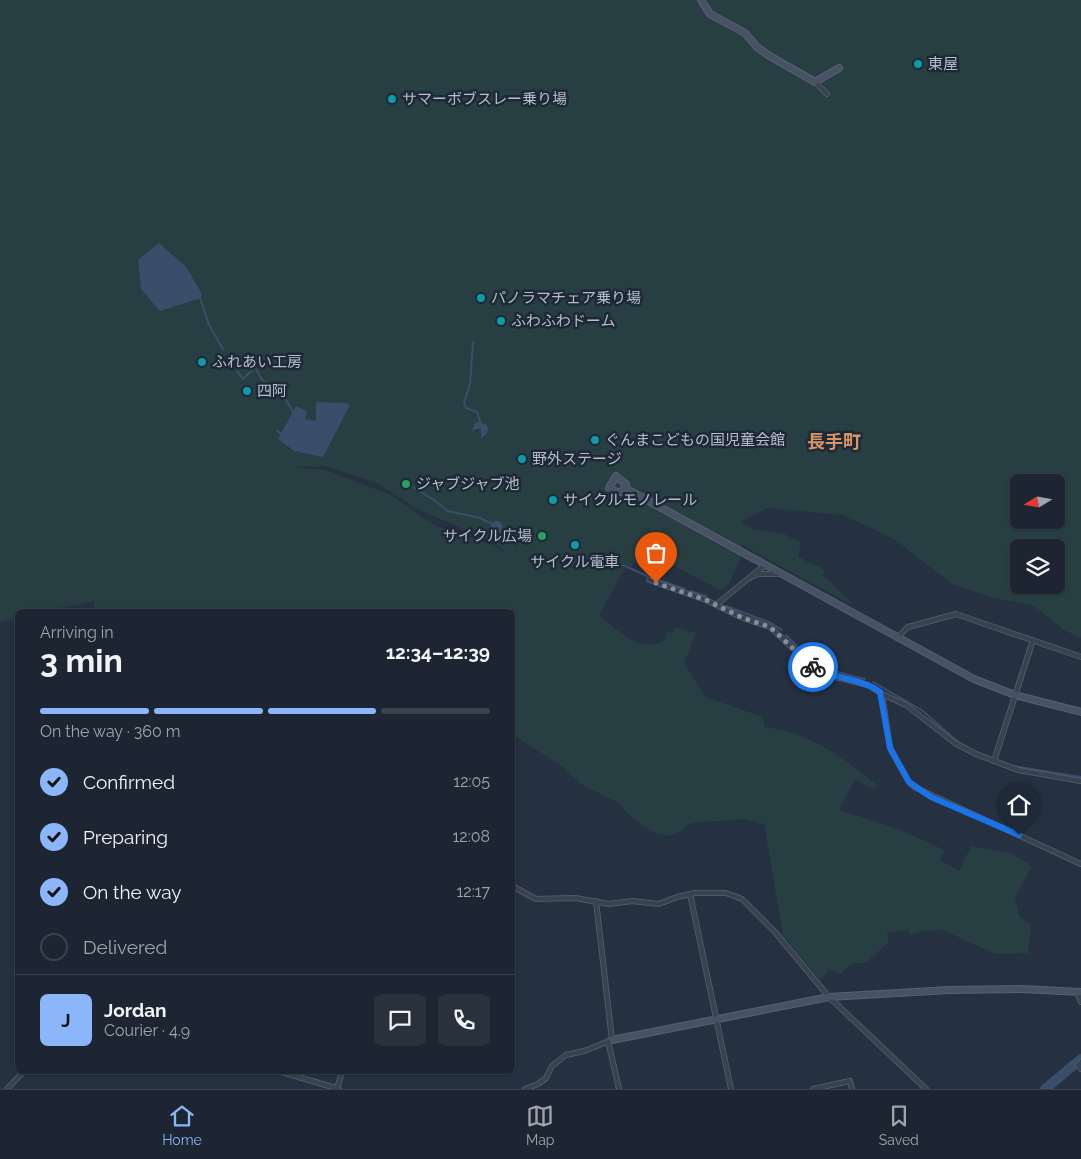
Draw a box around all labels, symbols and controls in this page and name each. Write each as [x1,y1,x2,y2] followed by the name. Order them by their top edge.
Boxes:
[928,55,958,73] place label: 東屋
[912,58,924,70] marker: 東屋
[402,90,567,108] place label: サマーボブスレー乗り場
[386,93,398,105] marker: サマーボブスレー乗り場
[491,289,641,307] place label: パノラマチェア乗り場
[475,292,487,304] marker: パノラマチェア乗り場
[511,312,616,330] place label: ふわふわドーム
[495,315,507,327] marker: ふわふわドーム
[212,353,302,371] place label: ふれあい工房
[196,356,208,368] marker: ふれあい工房
[257,382,287,400] place label: 四阿
[241,385,253,397] marker: 四阿
[605,431,785,449] place label: ぐんまこどもの国児童会館
[807,431,861,452] district label: 長手町
[589,434,601,446] marker: ぐんまこどもの国児童会館
[532,450,622,468] place label: 野外ステージ
[516,453,528,465] marker: 野外ステージ
[1010,474,1065,529] north arrow
[1010,474,1065,594] map controls
[416,475,520,493] place label: ジャブジャブ池
[400,478,412,490] marker: ジャブジャブ池
[563,491,697,509] place label: サイクルモノレール
[547,494,559,506] marker: サイクルモノレール
[443,527,532,545] place label: サイクル広場
[536,530,548,542] marker: サイクル広場
[635,532,677,583] pin
[569,539,581,551] marker: サイクル電車
[642,539,670,567] icon: bag
[1010,539,1065,594] button: layers
[530,553,620,571] place label: サイクル電車
[40,623,114,642] text: Arriving in
[386,641,490,663] text: 12:34–12:39
[40,642,123,679] text: 3 min
[788,642,838,692] courier
[799,653,827,681] icon: bike
[40,722,181,741] text: On the way · 360 m
[40,768,68,796] icon: check
[83,771,175,793] text: Confirmed
[453,772,490,791] text: 12:05
[998,784,1040,835] pin
[1005,791,1033,819] icon: home
[40,823,68,851] icon: check
[83,826,168,848] text: Preparing
[453,827,490,846] text: 12:08
[40,878,68,906] icon: check
[83,881,182,903] text: On the way
[456,882,490,901] text: 12:17
[83,936,167,958] text: Delivered
[374,994,426,1046] button: chat
[438,994,490,1046] button: phone
[104,999,167,1021] text: Jordan
[61,1009,71,1031] text: J
[104,1021,190,1040] text: Courier · 4.9
[162,1102,202,1148] tab: Home
[526,1102,555,1148] tab: Map
[879,1102,919,1148] tab: Saved

